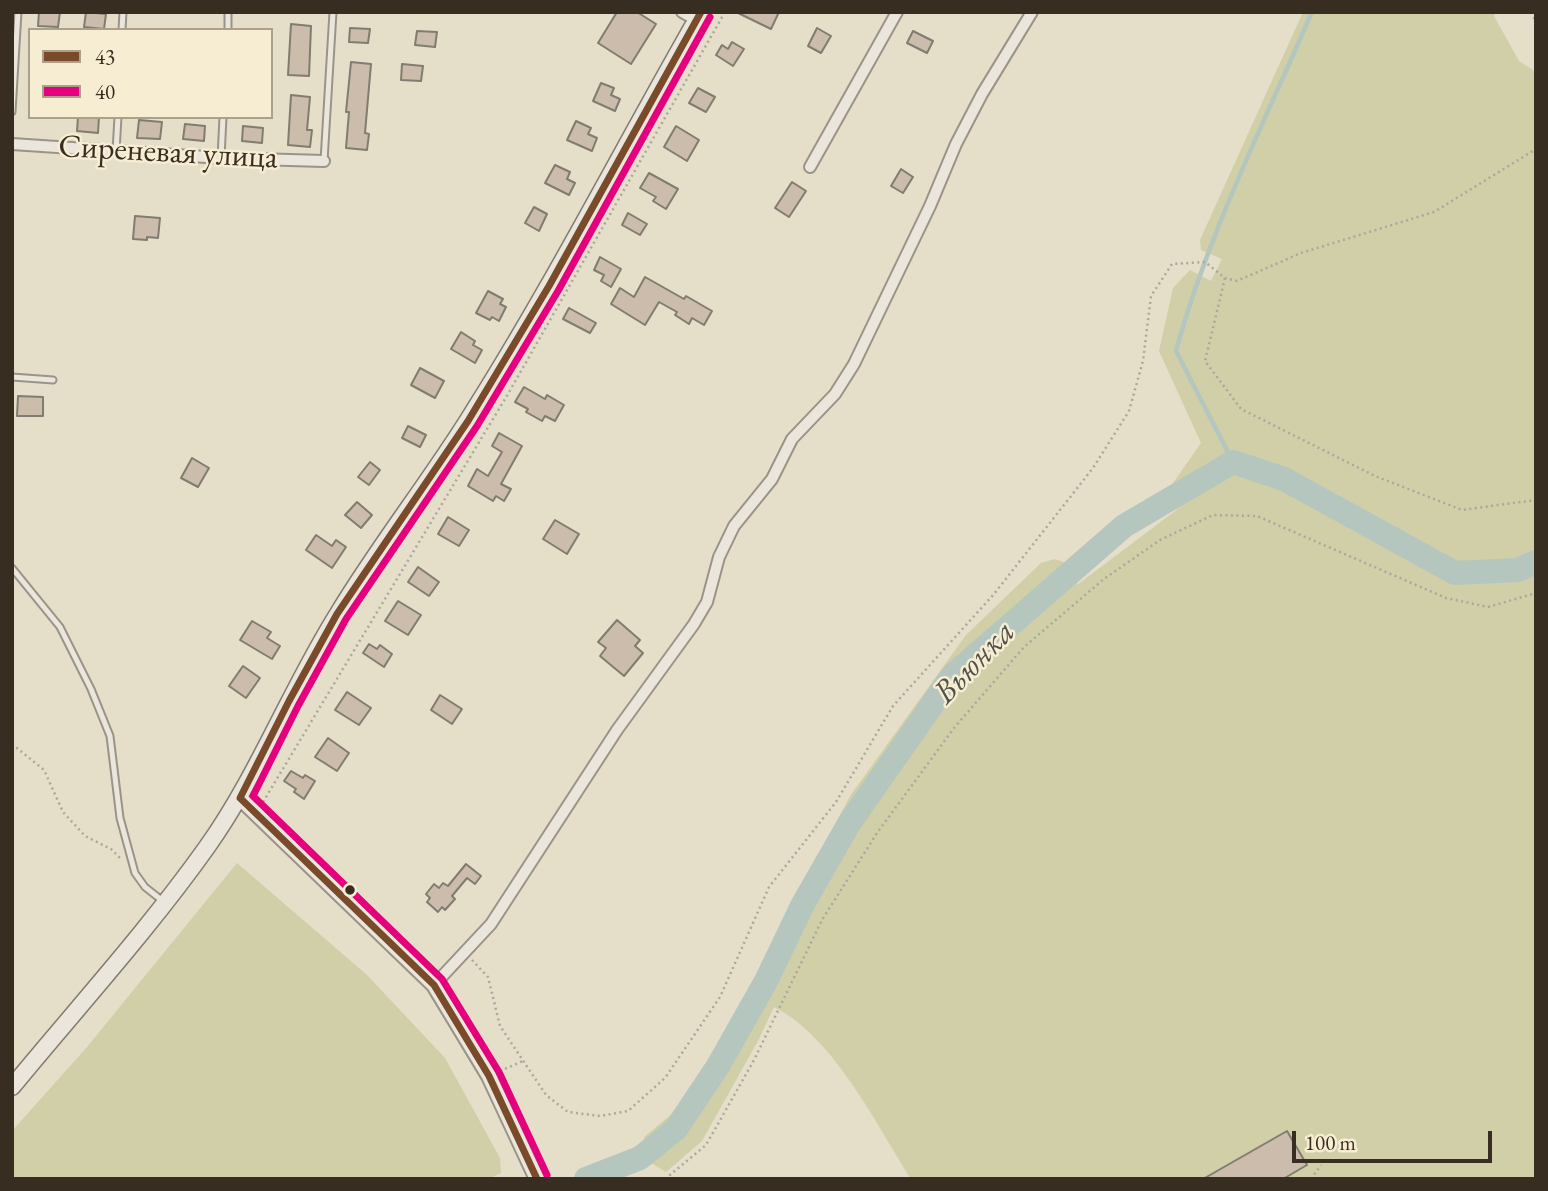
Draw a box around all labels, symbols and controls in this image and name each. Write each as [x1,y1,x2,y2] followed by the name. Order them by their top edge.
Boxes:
[28,28,273,119] legend
[95,43,115,70] text: 43
[95,78,115,105] text: 40
[57,128,279,178] street label: Сиреневая улица
[926,613,1024,713] water label: Вьюнка
[343,883,357,897] unlabelled marker
[1296,1118,1496,1162] scale bar
[1305,1129,1356,1156] text: 100 m

